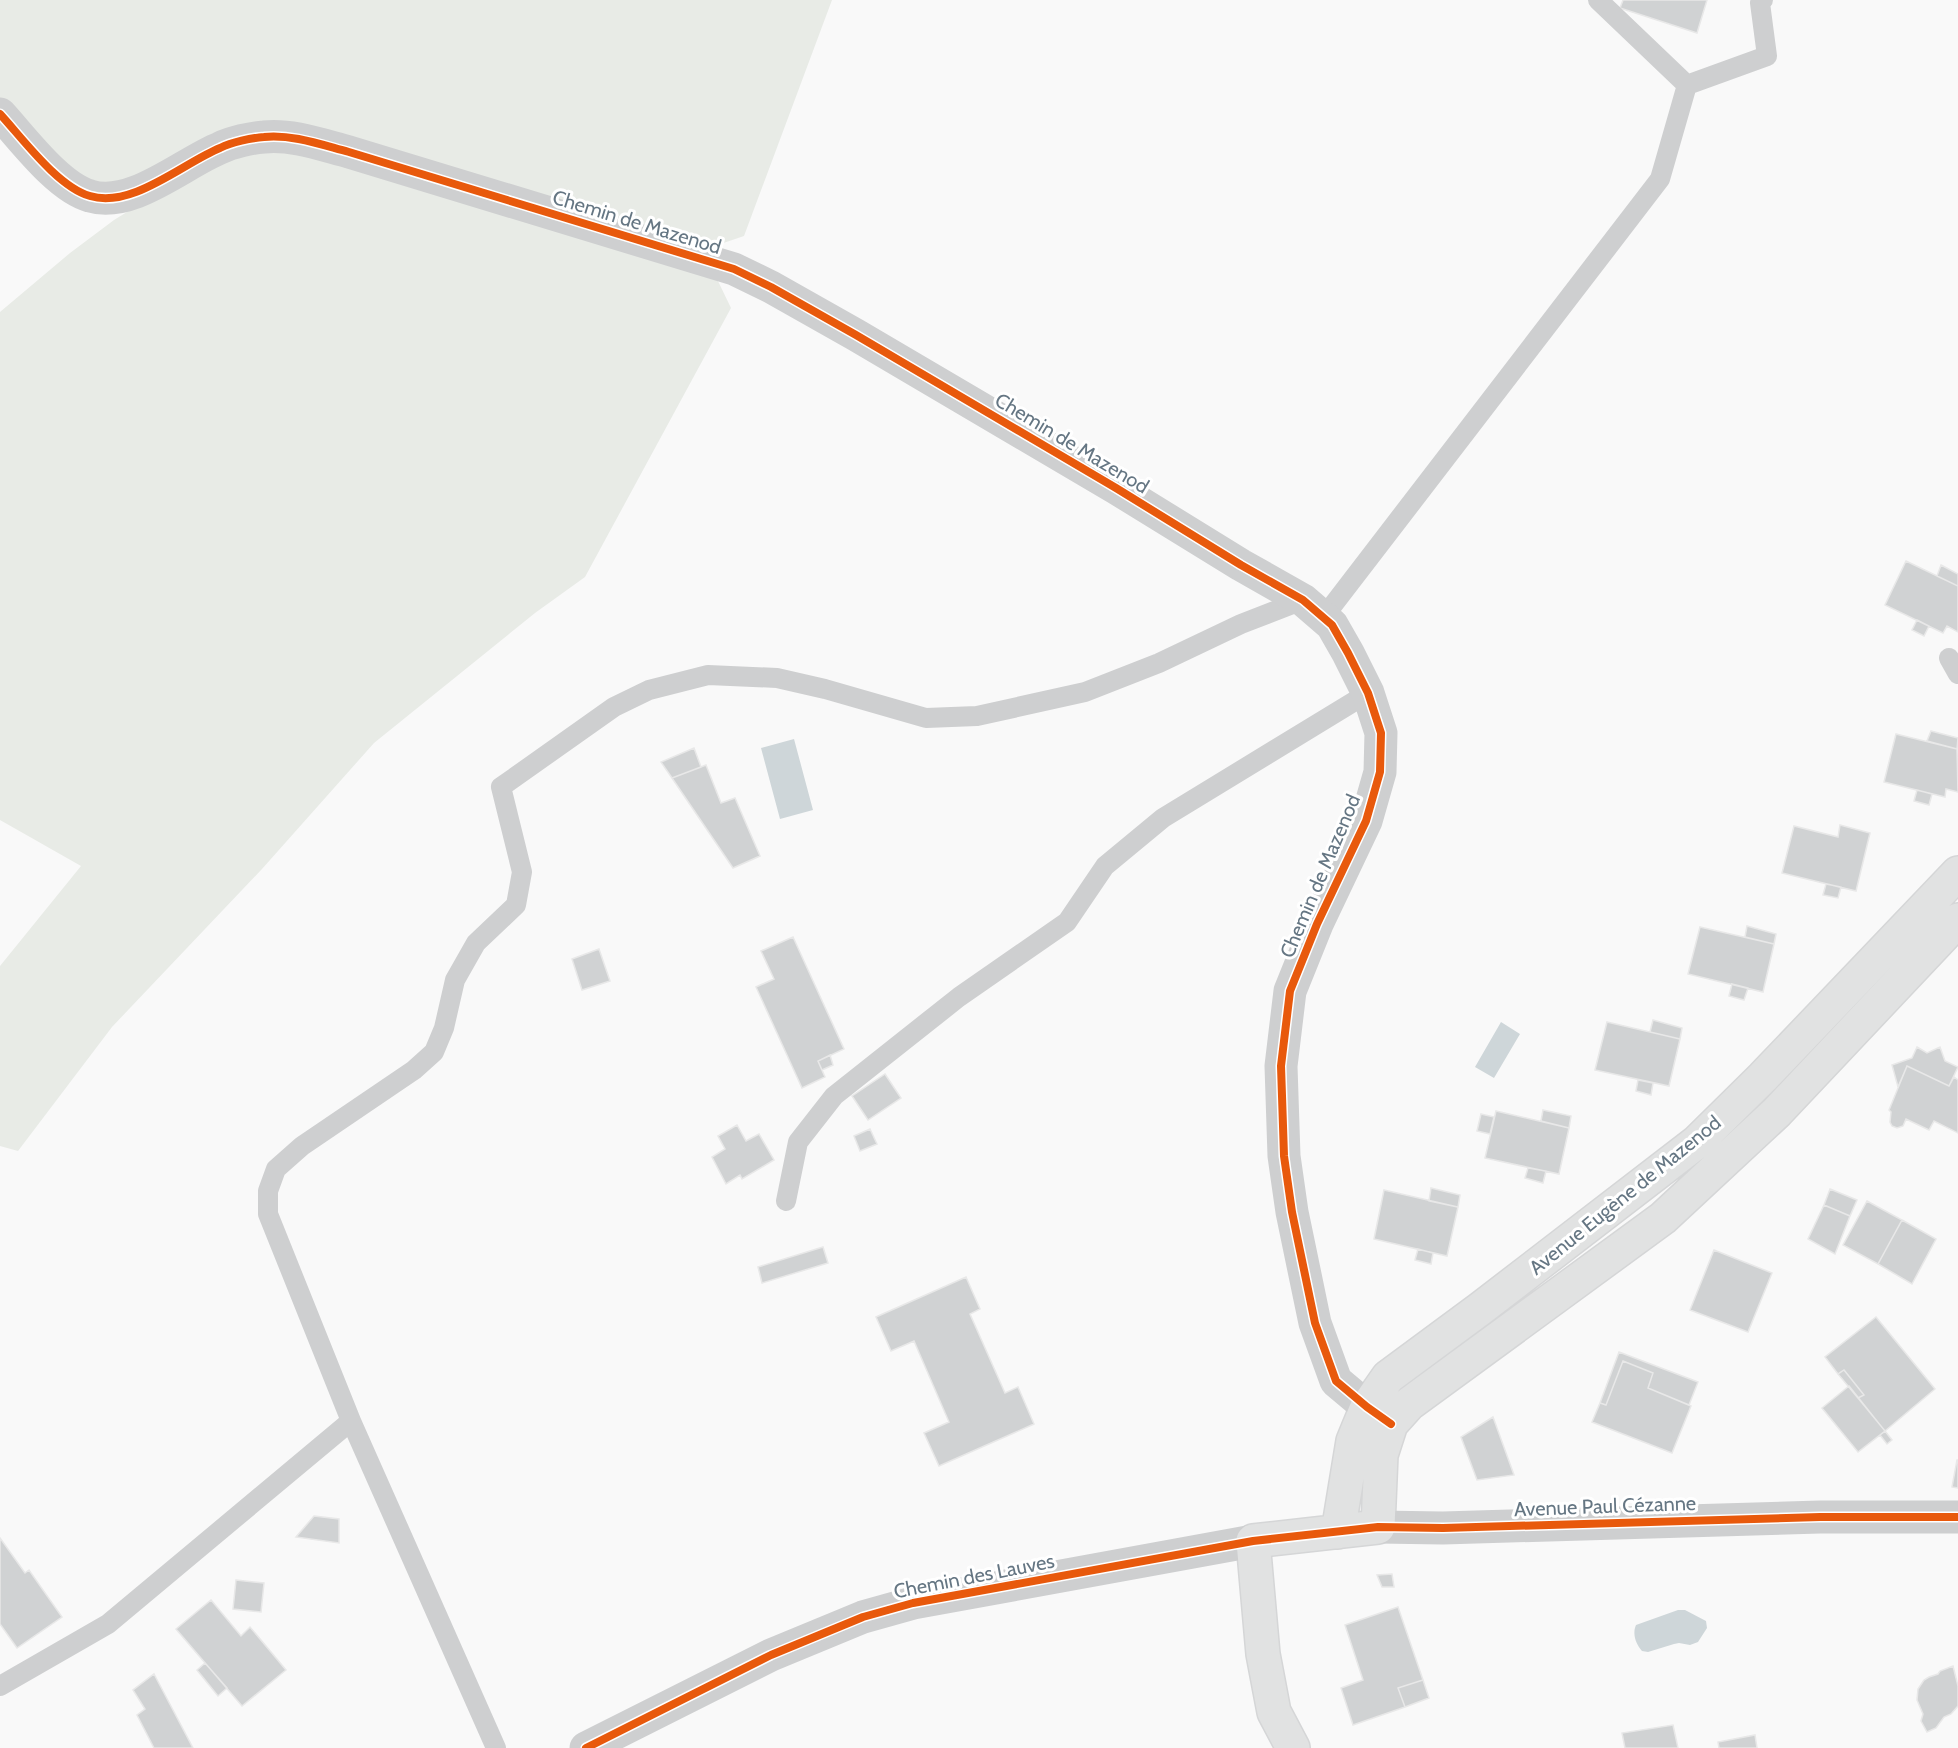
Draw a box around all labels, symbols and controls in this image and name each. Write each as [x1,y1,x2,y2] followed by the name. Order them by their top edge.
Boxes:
[550,185,724,259] street label: Chemin de Mazenod
[991,388,1153,498] street label: Chemin de Mazenod
[1275,791,1365,961] street label: Chemin de Mazenod
[1524,1110,1726,1280] street label: Avenue Eugène de Mazenod
[1513,1491,1697,1521] street label: Avenue Paul Cézanne
[892,1549,1056,1603] street label: Chemin des Lauves

